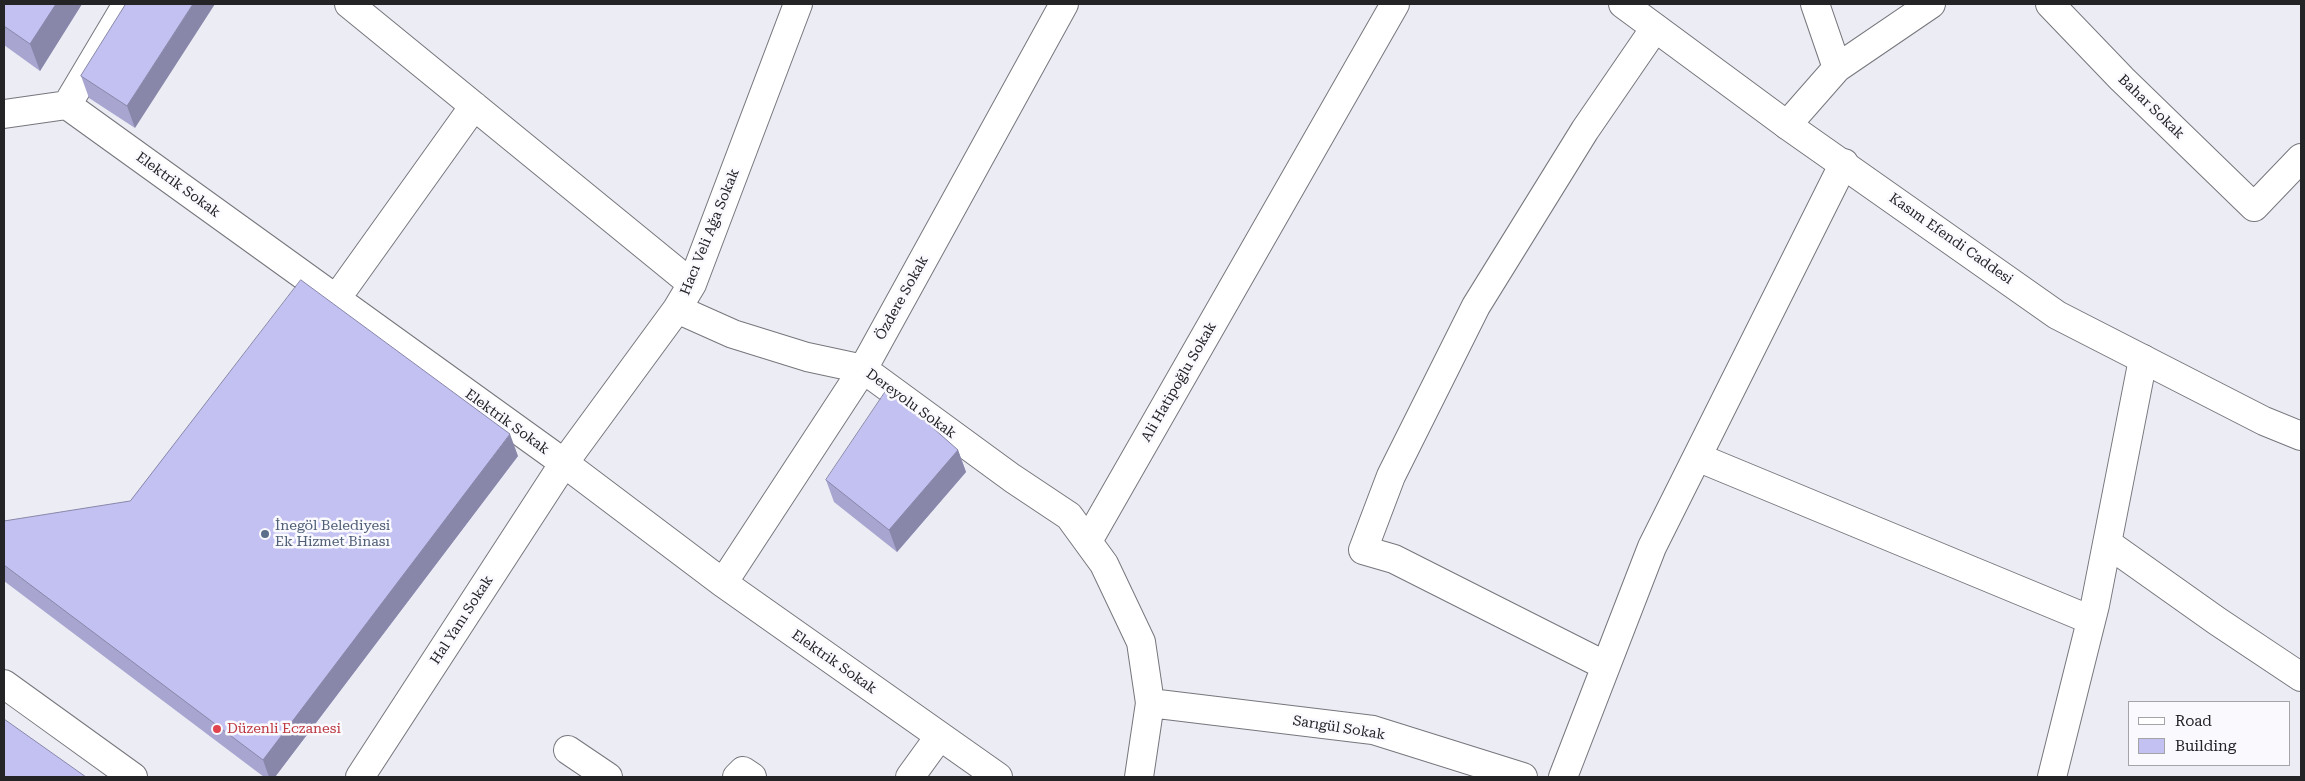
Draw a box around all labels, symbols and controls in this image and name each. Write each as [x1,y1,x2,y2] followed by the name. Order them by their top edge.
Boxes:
[2115,71,2187,143] street label: Bahar Sokak
[133,149,223,221] street label: Elektrik Sokak
[677,166,743,298] street label: Hacı Veli Ağa Sokak
[1886,190,2016,288] street label: Kasım Efendi Caddesi
[872,253,932,343] street label: Özdere Sokak
[1138,319,1220,445] street label: Ali Hatipoğlu Sokak
[863,366,959,442] street label: Dereyolu Sokak
[462,386,552,458] street label: Elektrik Sokak
[275,518,390,550] place label: İnegöl Belediyesi Ek Hizmet Binası
[259,528,271,540] marker: İnegöl Belediyesi Ek Hizmet Binası
[427,572,497,668] street label: Hal Yanı Sokak
[788,626,880,698] street label: Elektrik Sokak
[2128,701,2290,766] legend
[1291,712,1387,744] street label: Sarıgül Sokak
[2175,712,2212,730] text: Road
[227,721,341,737] place label: Düzenli Eczanesi
[211,723,223,735] marker: Düzenli Eczanesi
[2175,737,2236,755] text: Building

